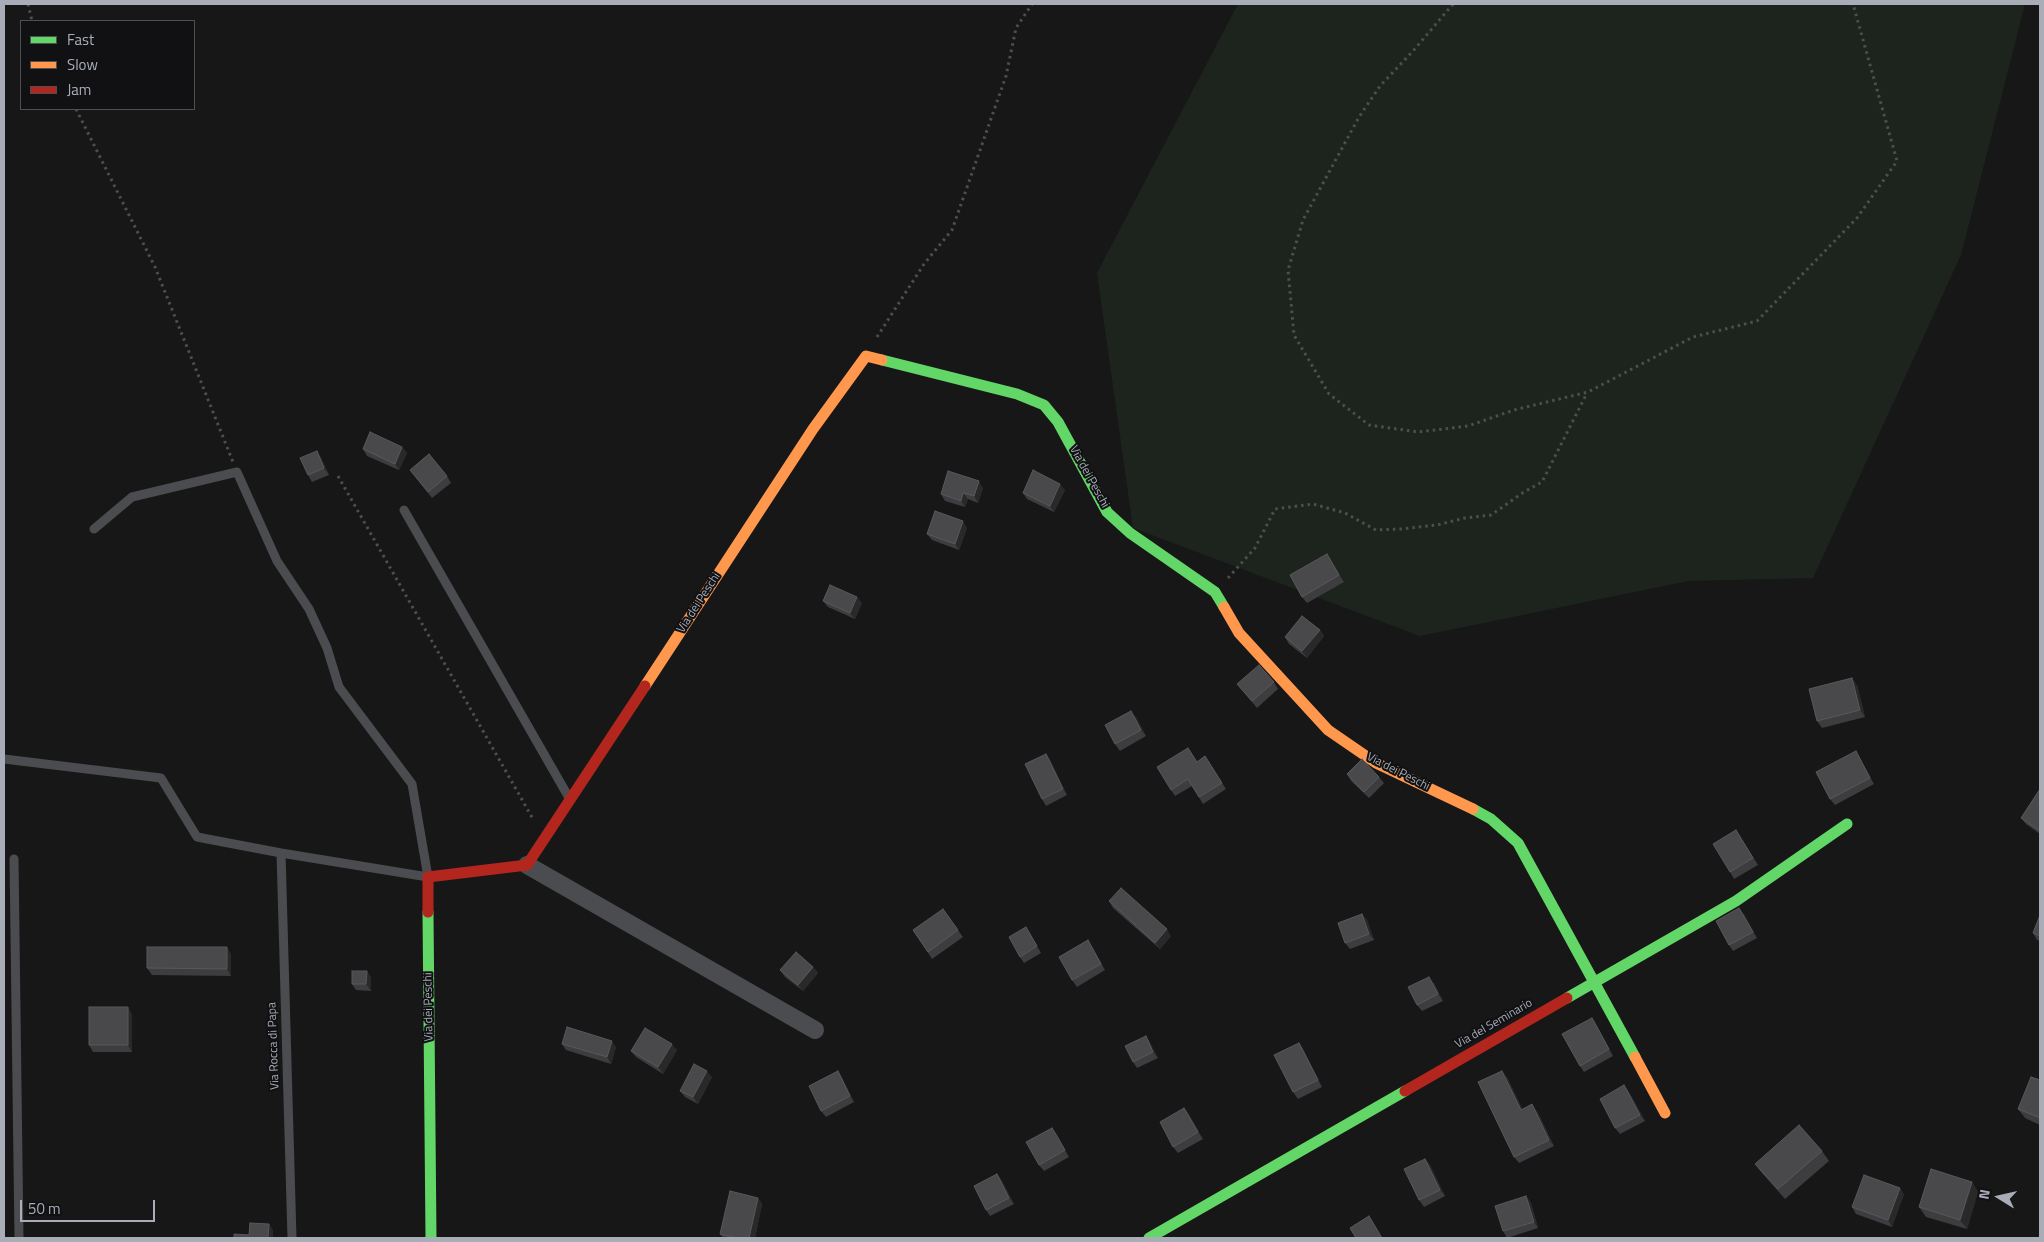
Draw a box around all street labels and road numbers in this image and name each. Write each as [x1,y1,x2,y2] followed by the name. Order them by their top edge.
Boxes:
[1066,443,1112,511] street label: Via dei Peschi
[674,570,724,636] street label: Via dei Peschi
[1364,750,1432,794] street label: Via dei Peschi
[421,972,437,1042] street label: Via dei Peschi
[1453,996,1535,1052] street label: Via del Seminario
[265,1002,283,1090] street label: Via Rocca di Papa

